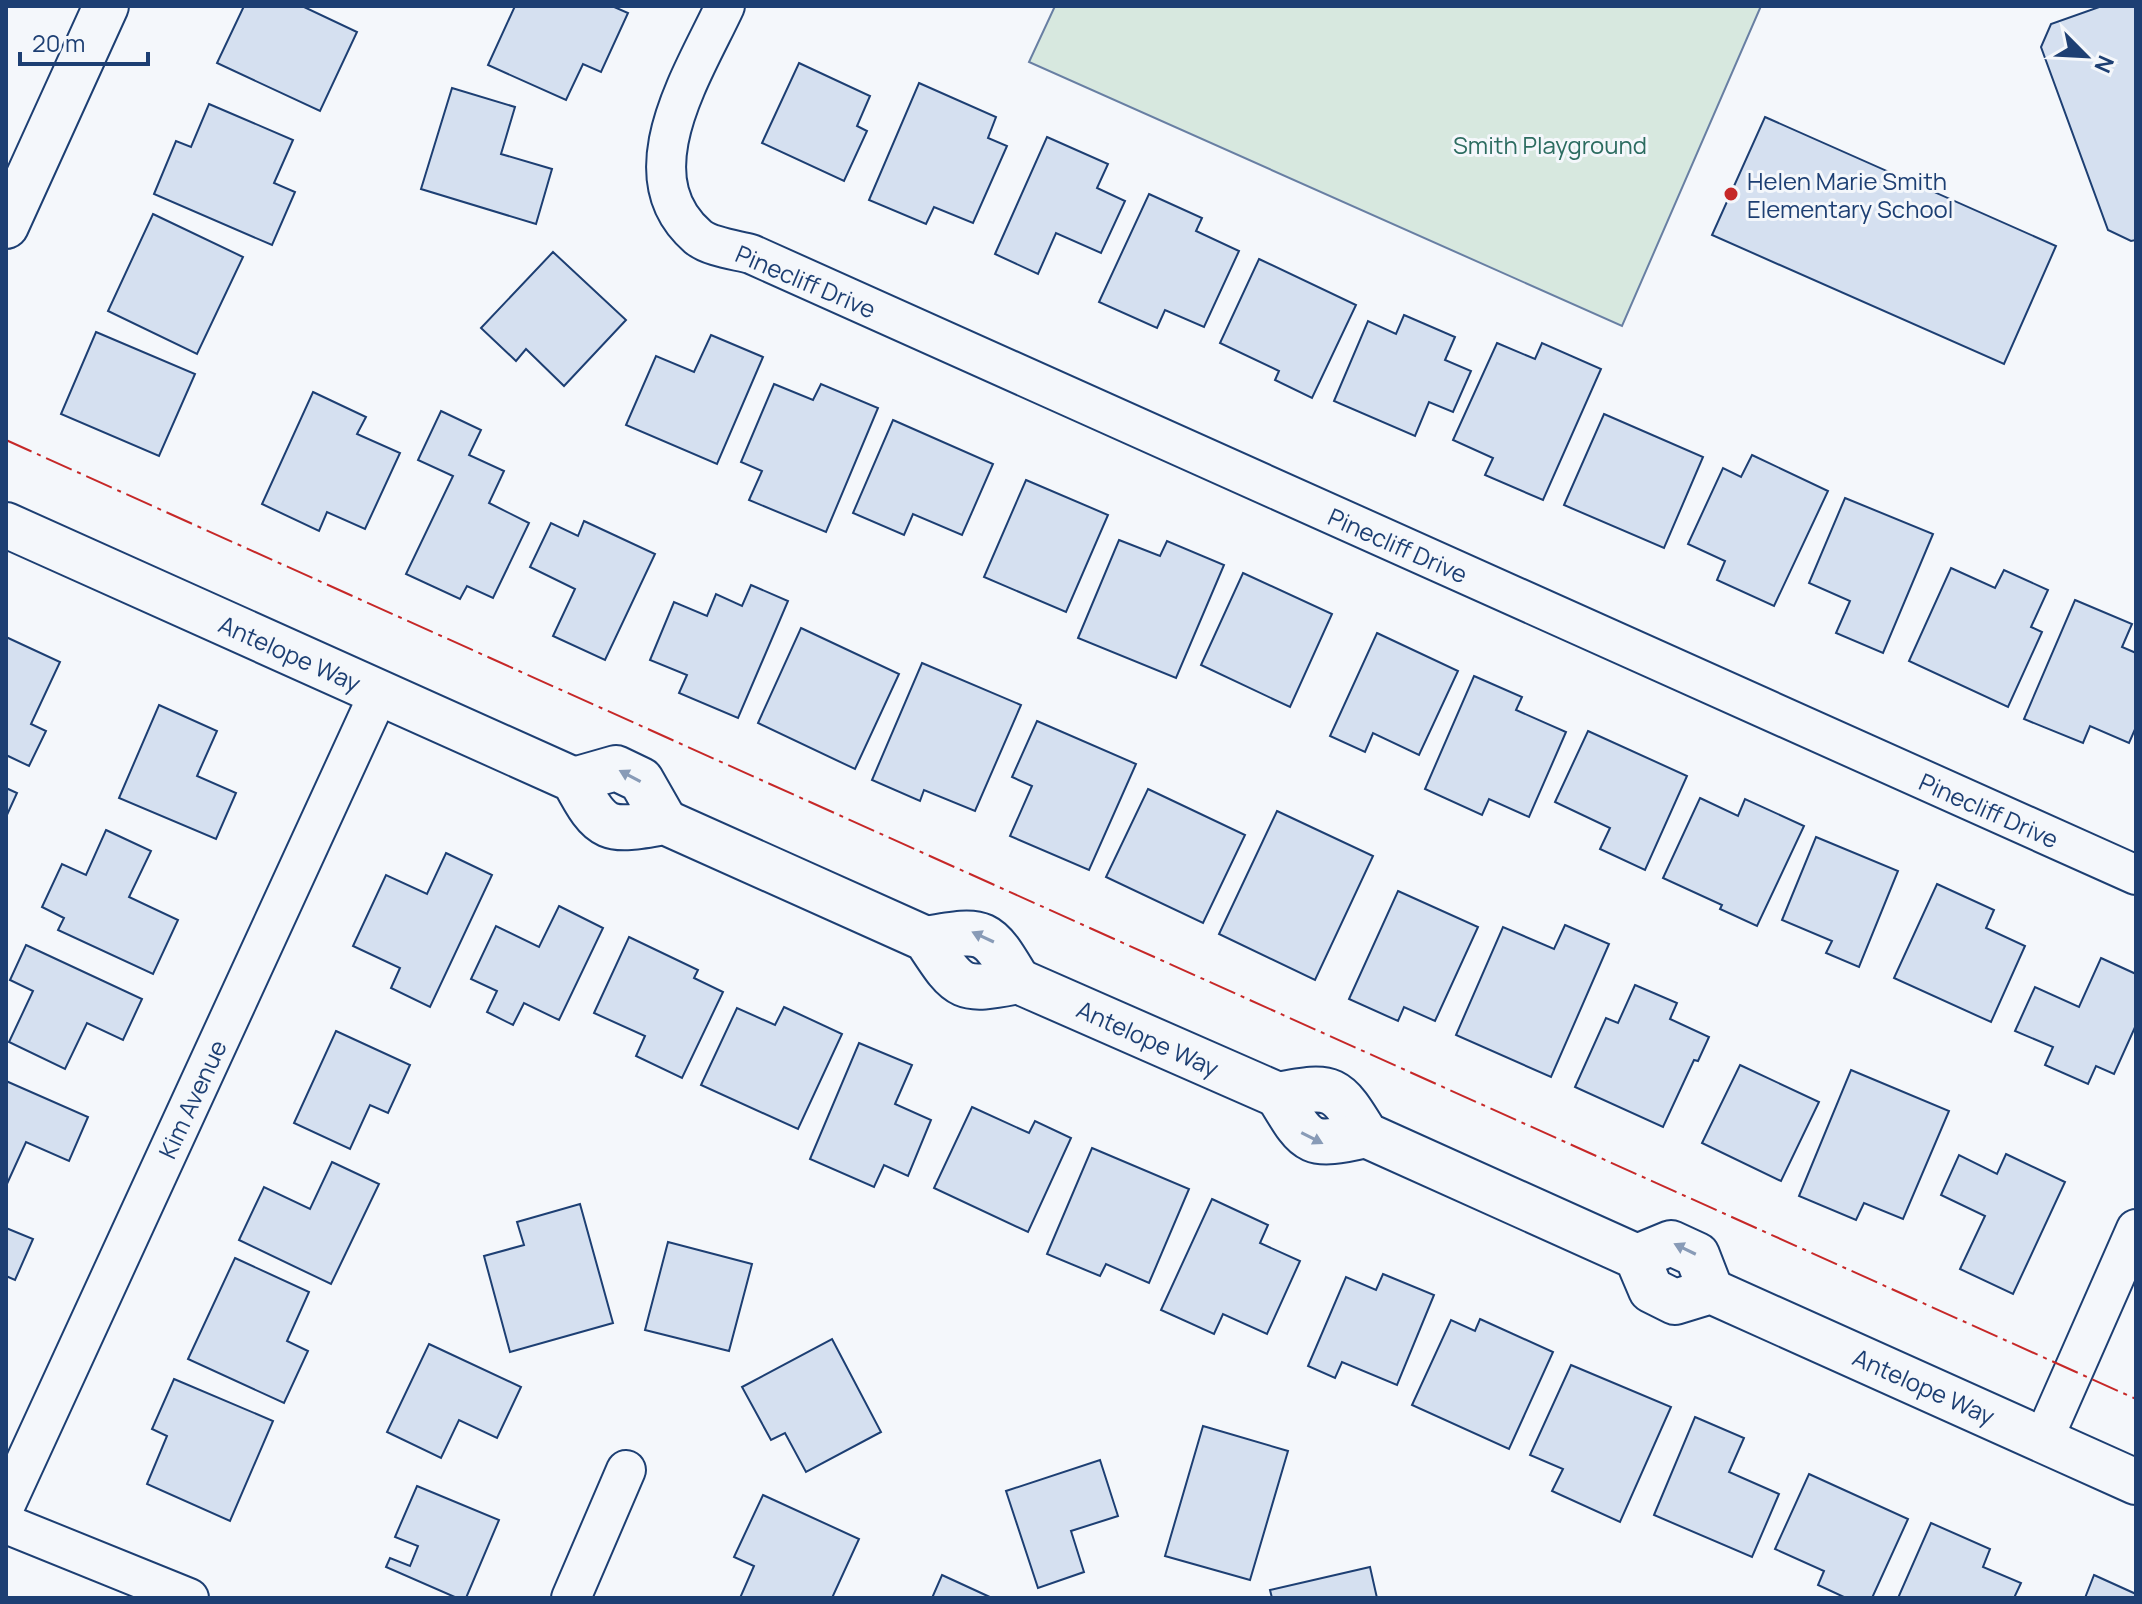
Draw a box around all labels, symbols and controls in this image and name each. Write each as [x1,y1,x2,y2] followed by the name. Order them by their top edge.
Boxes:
[20,16,148,66] scale bar
[2046,16,2126,96] north arrow
[32,26,85,59] text: 20 m
[2087,51,2121,77] text: N
[1453,128,1647,161] park label: Smith Playground
[1747,164,1953,225] place label: Helen Marie Smith Elementary School
[1722,185,1740,203] marker: Helen Marie Smith Elementary School
[731,237,881,325] street label: Pinecliff Drive
[1323,500,1473,590] street label: Pinecliff Drive
[214,607,366,699] street label: Antelope Way
[1914,765,2064,855] street label: Pinecliff Drive
[619,770,641,784] one-way arrow
[971,930,994,944] one-way arrow
[1072,992,1224,1084] street label: Antelope Way
[150,1034,234,1164] street label: Kim Avenue
[1301,1130,1323,1144] one-way arrow
[1673,1243,1696,1256] one-way arrow
[1848,1340,2000,1432] street label: Antelope Way

